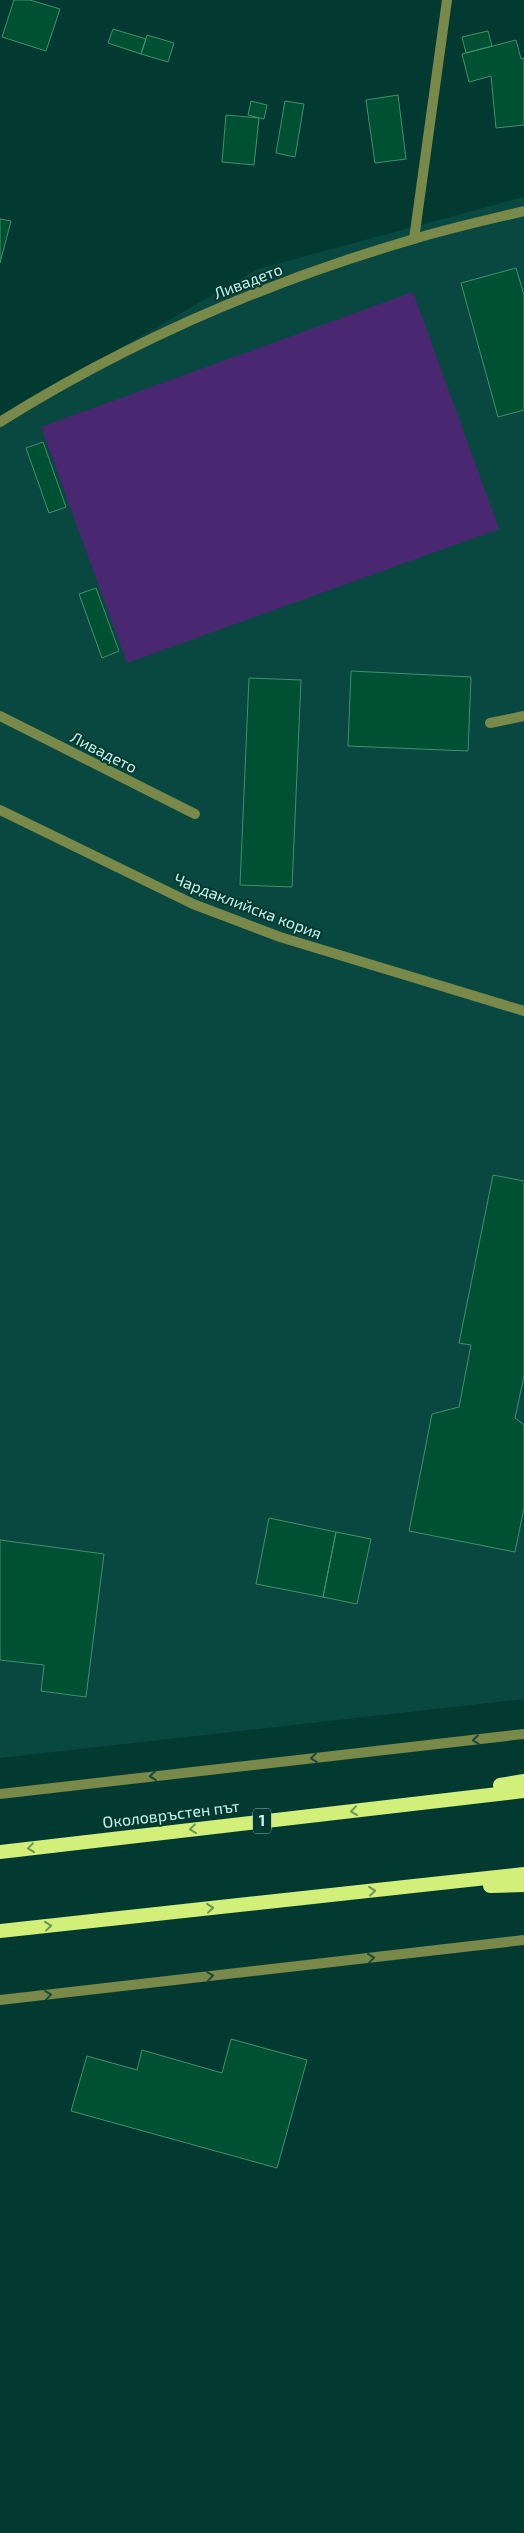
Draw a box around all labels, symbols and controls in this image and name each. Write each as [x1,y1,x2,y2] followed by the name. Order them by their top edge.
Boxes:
[211,259,285,302] street label: Ливадето
[68,727,141,776] street label: Ливадето
[172,869,325,942] street label: Чардаклийска кория
[471,1734,479,1745] one-way arrow
[310,1752,318,1763] one-way arrow
[148,1770,156,1781] one-way arrow
[101,1796,241,1831] street label: Околовръстен път
[350,1805,358,1816] one-way arrow
[253,1808,271,1834] road number: 1
[188,1823,196,1834] one-way arrow
[27,1842,35,1853] one-way arrow
[368,1886,376,1897] one-way arrow
[206,1903,214,1914] one-way arrow
[45,1921,53,1932] one-way arrow
[368,1953,376,1964] one-way arrow
[206,1971,214,1982] one-way arrow
[45,1990,53,2001] one-way arrow

